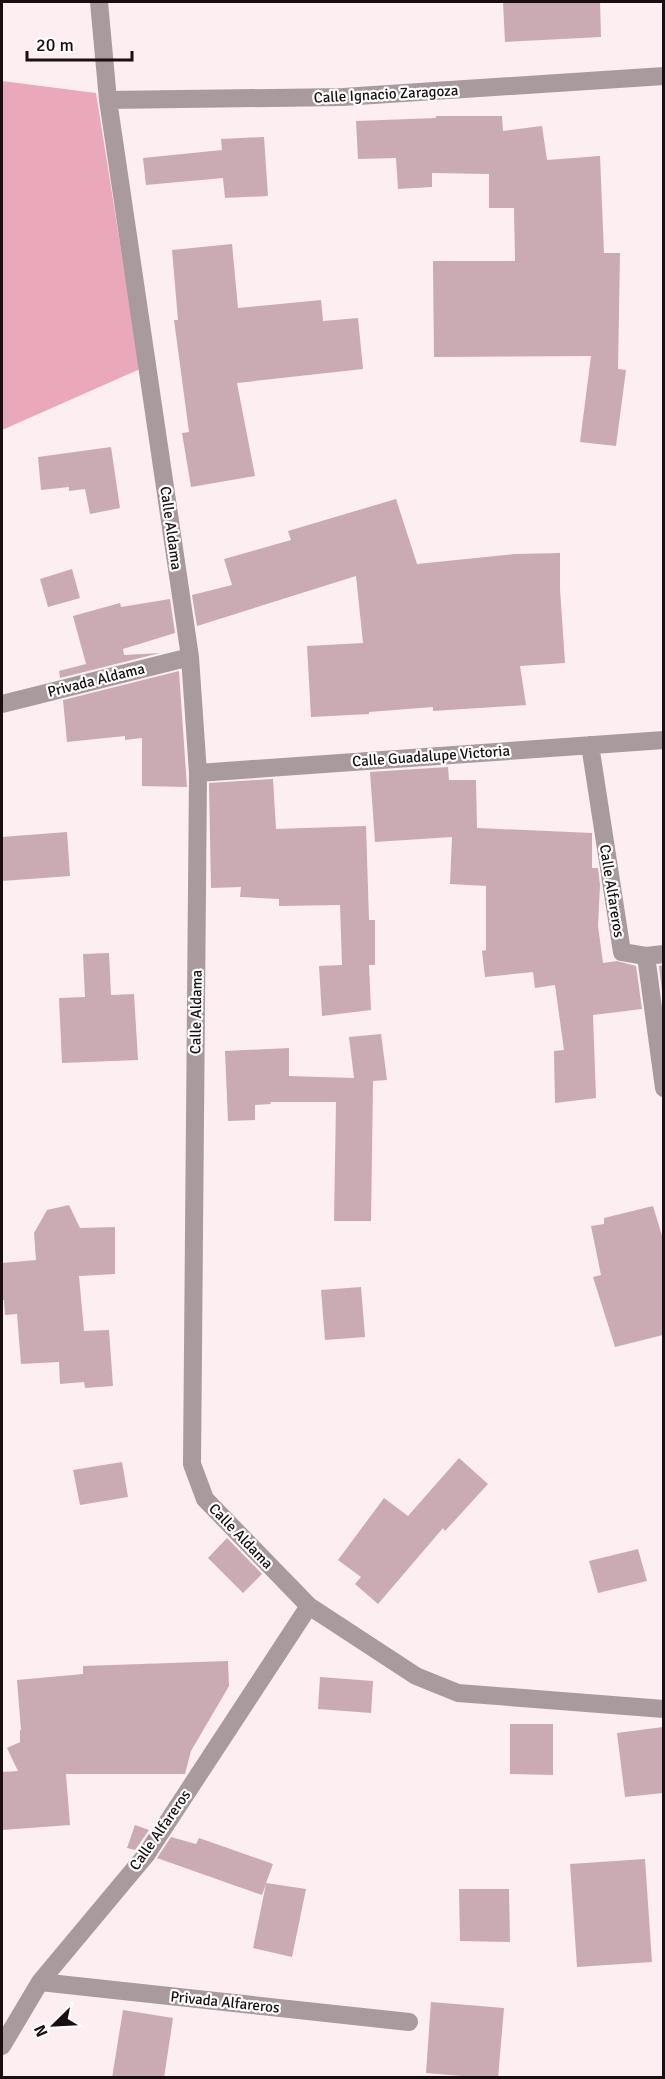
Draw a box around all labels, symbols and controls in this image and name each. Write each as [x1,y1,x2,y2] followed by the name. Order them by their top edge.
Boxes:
[27,24,132,62] scale bar
[36,34,74,56] text: 20 m
[313,81,459,107] street label: Calle Ignacio Zaragoza
[156,485,186,571] street label: Calle Aldama
[45,659,147,701] street label: Privada Aldama
[352,742,510,770] street label: Calle Guadalupe Victoria
[596,843,628,939] street label: Calle Alfareros
[186,970,206,1054] street label: Calle Aldama
[205,1499,277,1573] street label: Calle Aldama
[126,1786,195,1874] street label: Calle Alfareros
[170,1987,281,2017] street label: Privada Alfareros
[24,1995,84,2055] north arrow
[30,2022,53,2040] text: N

